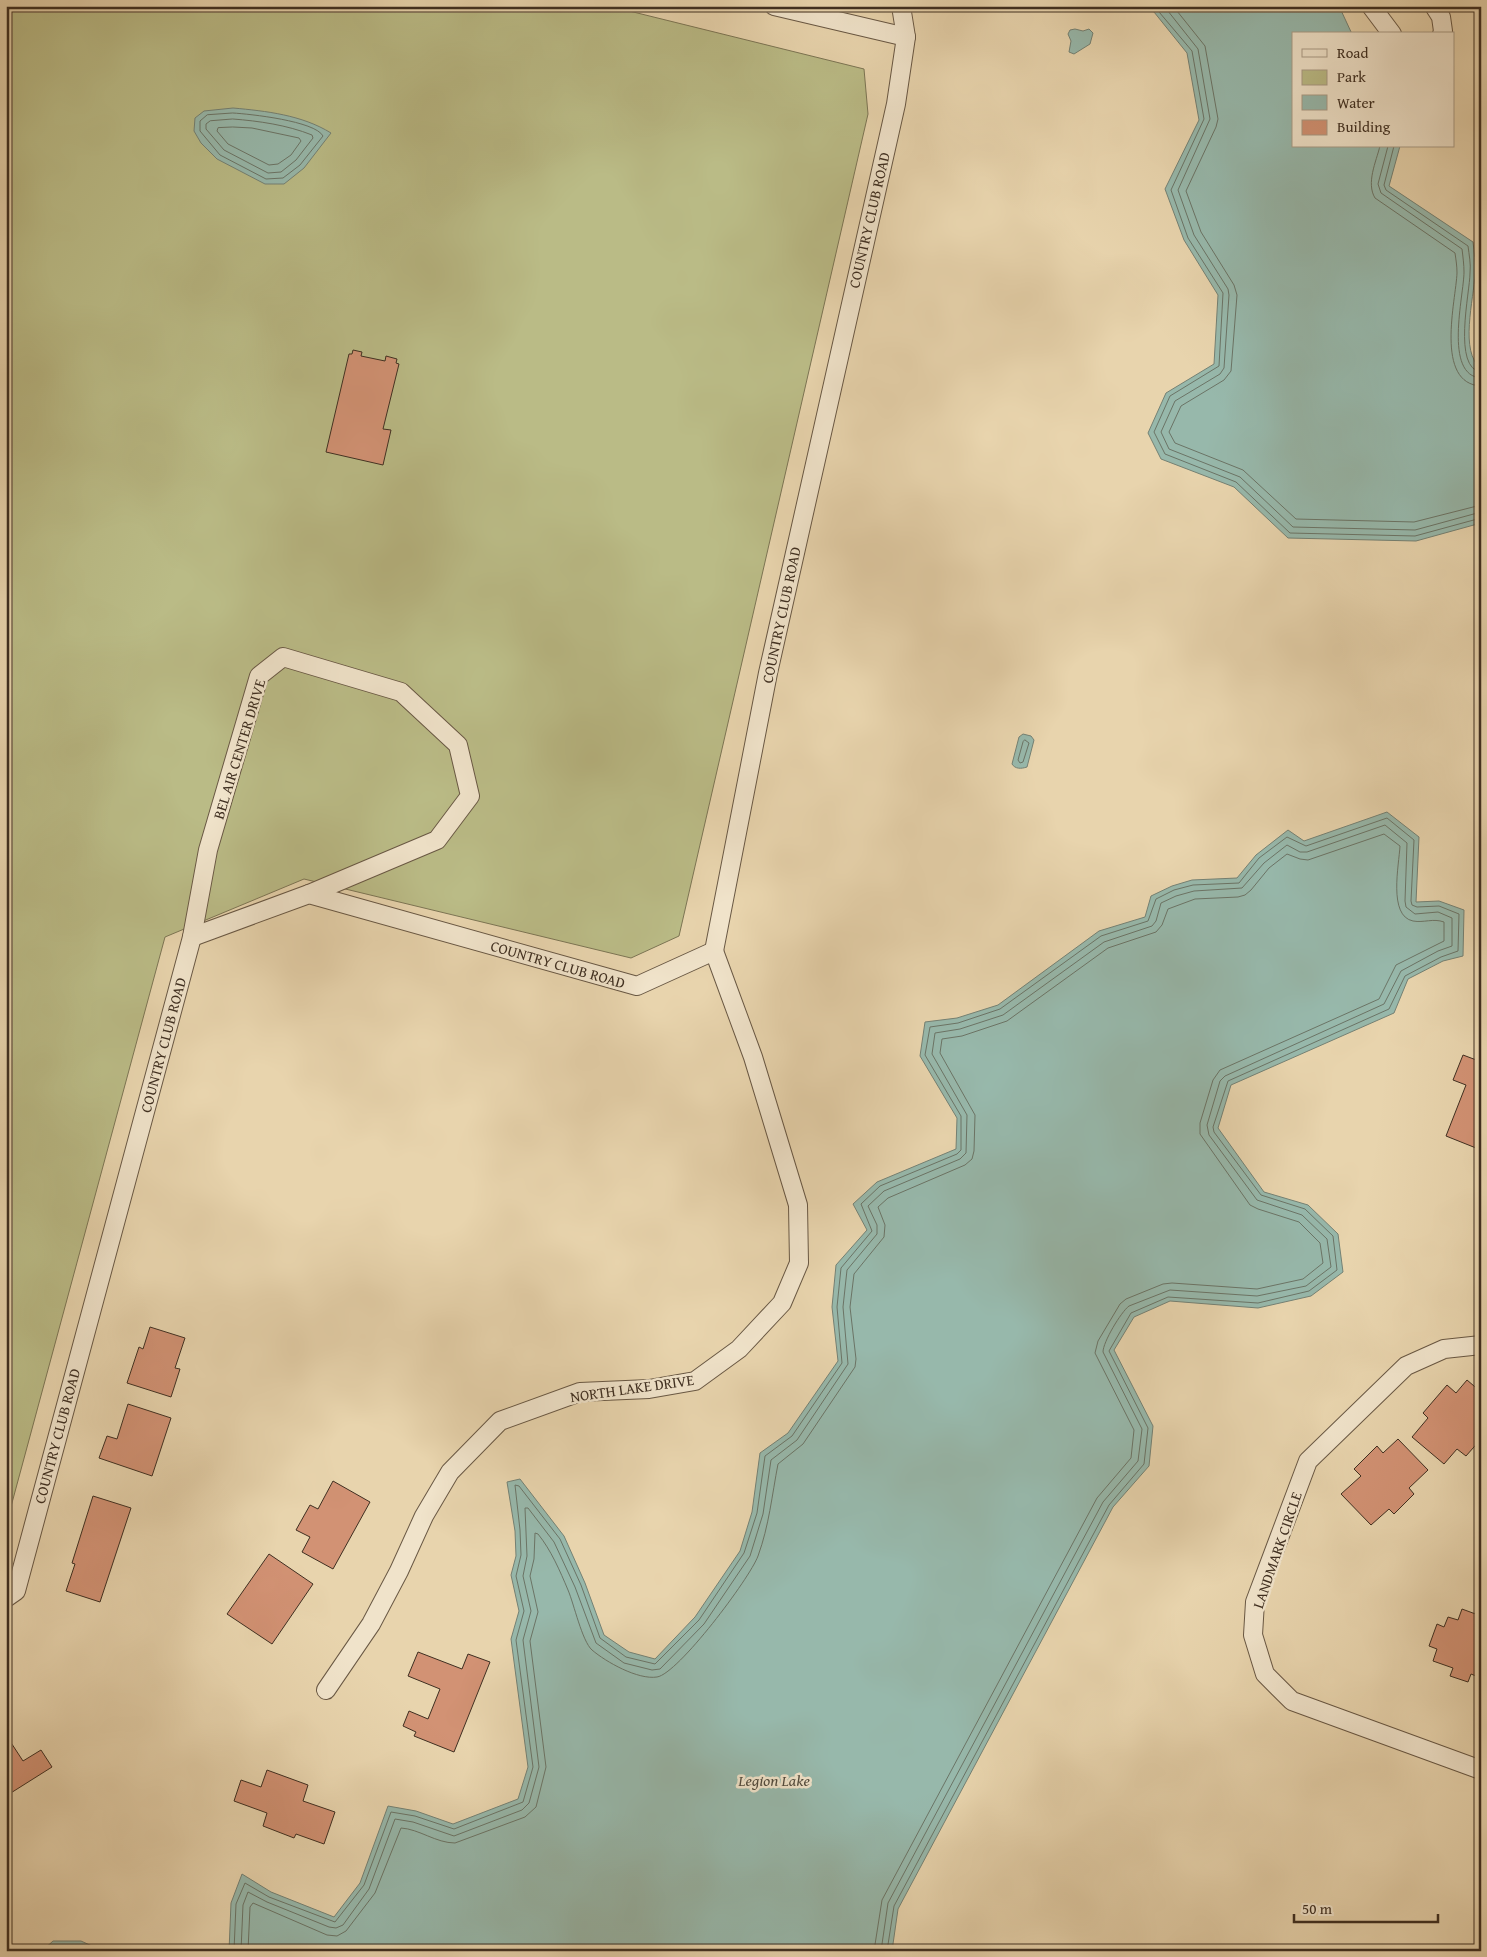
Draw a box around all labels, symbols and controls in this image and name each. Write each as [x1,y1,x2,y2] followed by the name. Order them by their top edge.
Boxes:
[1292,32,1454,148] legend
[1337,42,1368,63] text: Road
[1337,66,1366,87] text: Park
[1337,92,1375,113] text: Water
[1337,116,1391,137] text: Building
[843,150,895,290] street label: COUNTRY CLUB ROAD
[756,545,806,685] street label: COUNTRY CLUB ROAD
[208,676,270,822] street label: BEL AIR CENTER DRIVE
[488,935,628,993] street label: COUNTRY CLUB ROAD
[135,975,191,1115] street label: COUNTRY CLUB ROAD
[29,1366,85,1506] street label: COUNTRY CLUB ROAD
[569,1369,696,1407] street label: NORTH LAKE DRIVE
[1247,1489,1307,1611] street label: LANDMARK CIRCLE
[737,1768,810,1792] water label: Legion Lake
[1294,1892,1438,1924] scale bar
[1302,1898,1333,1919] text: 50 m

